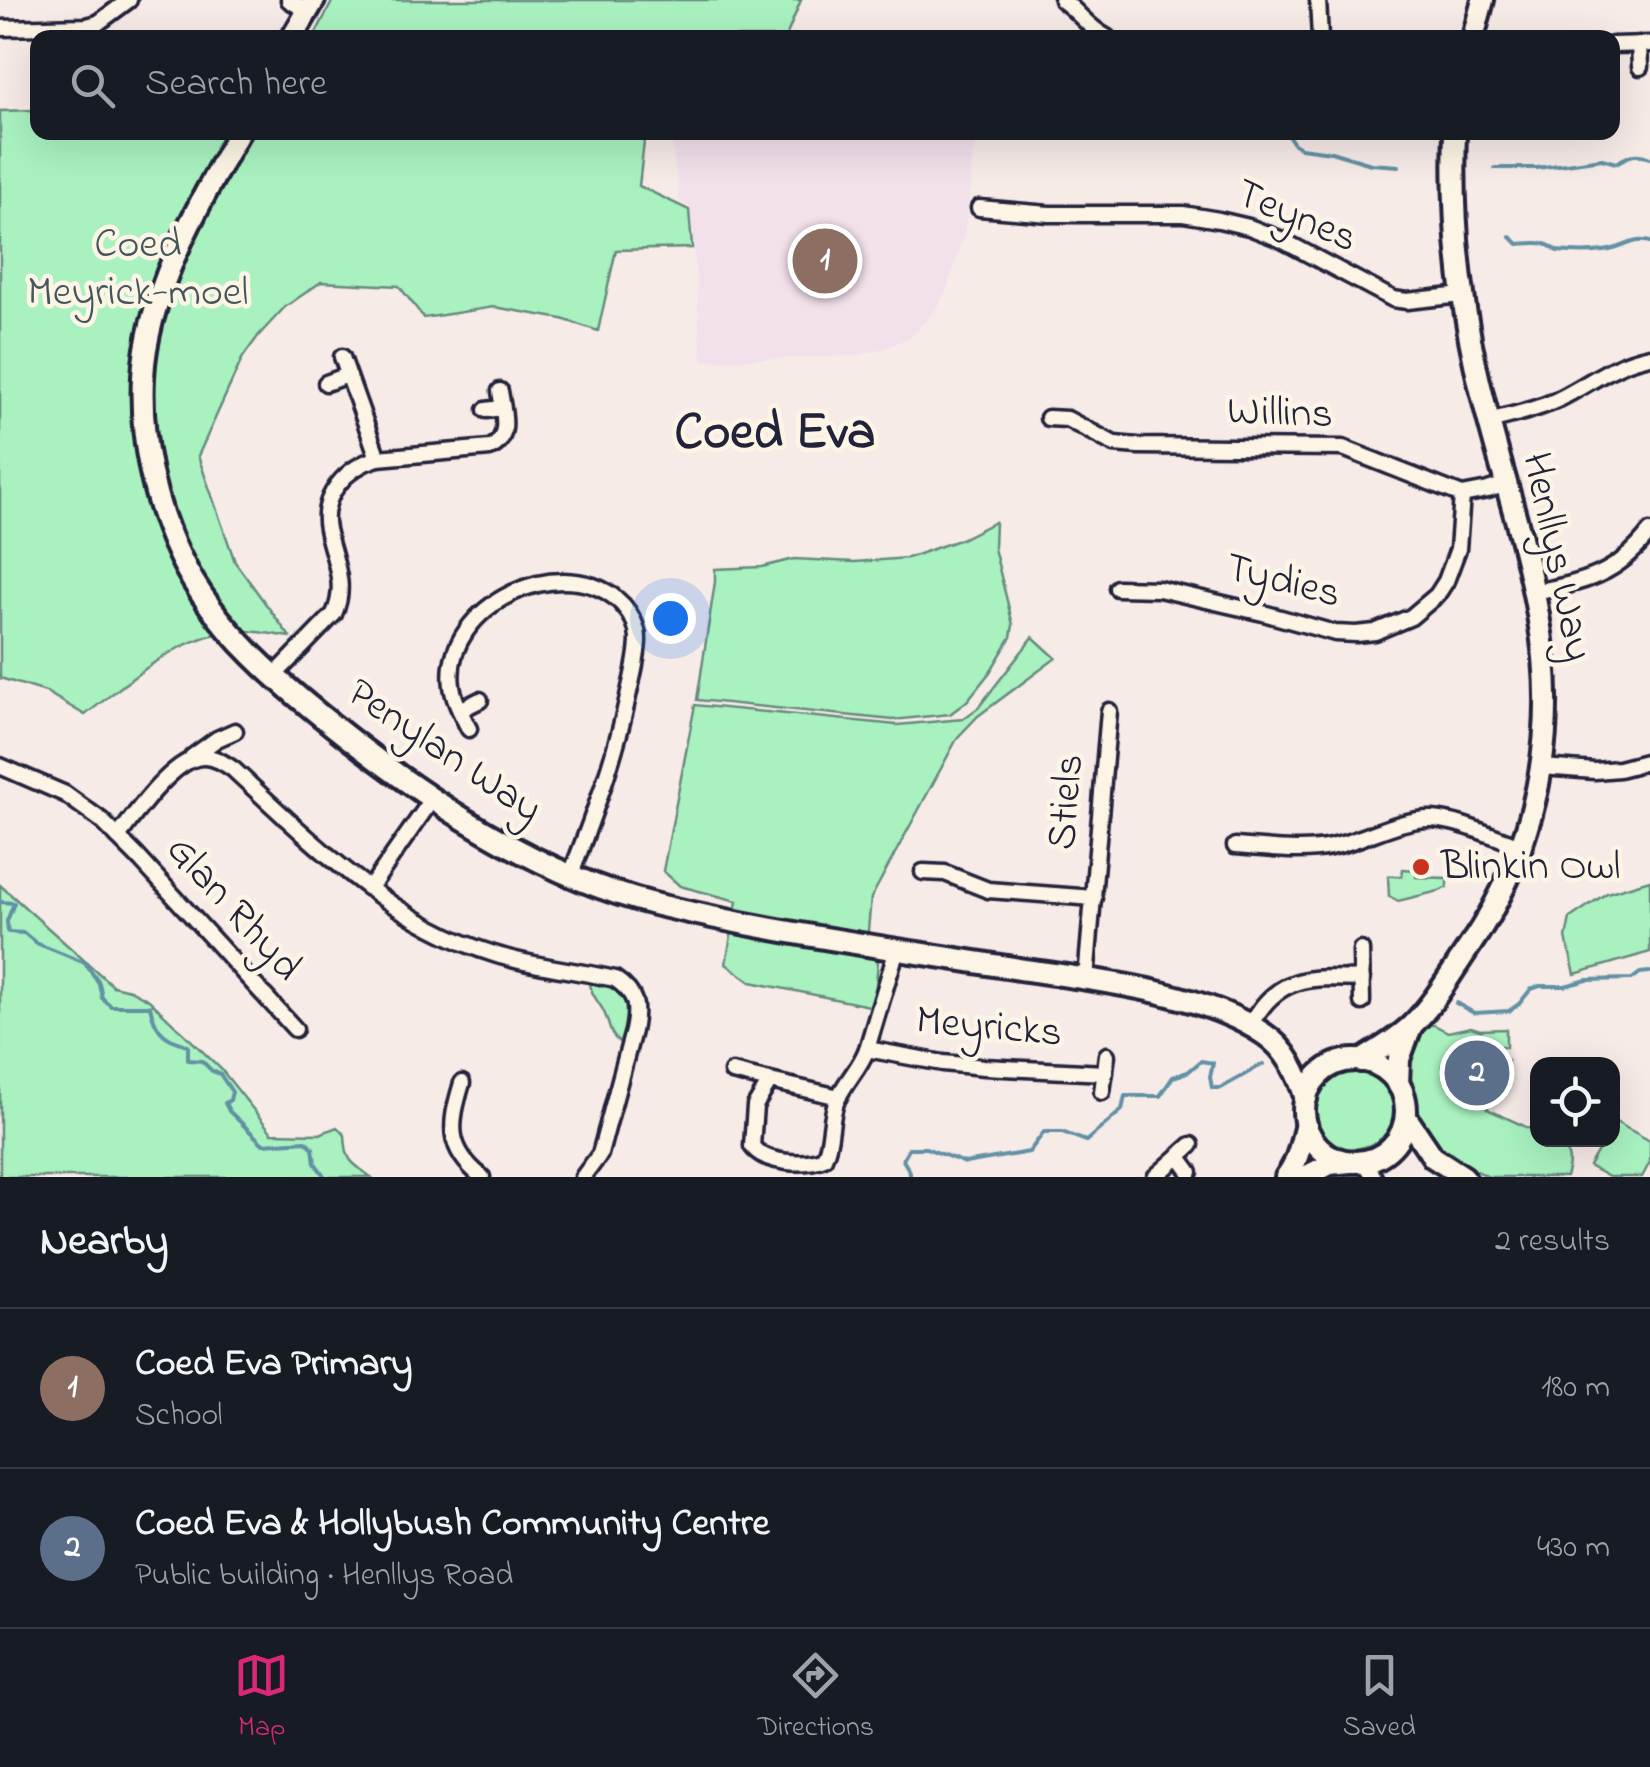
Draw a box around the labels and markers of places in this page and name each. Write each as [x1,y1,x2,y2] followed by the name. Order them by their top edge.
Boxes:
[792,224,858,298] pin: 1
[1440,837,1621,898] place label: Blinkin Owl
[1410,856,1432,878] marker: Blinkin Owl
[1444,1036,1510,1110] pin: 2

